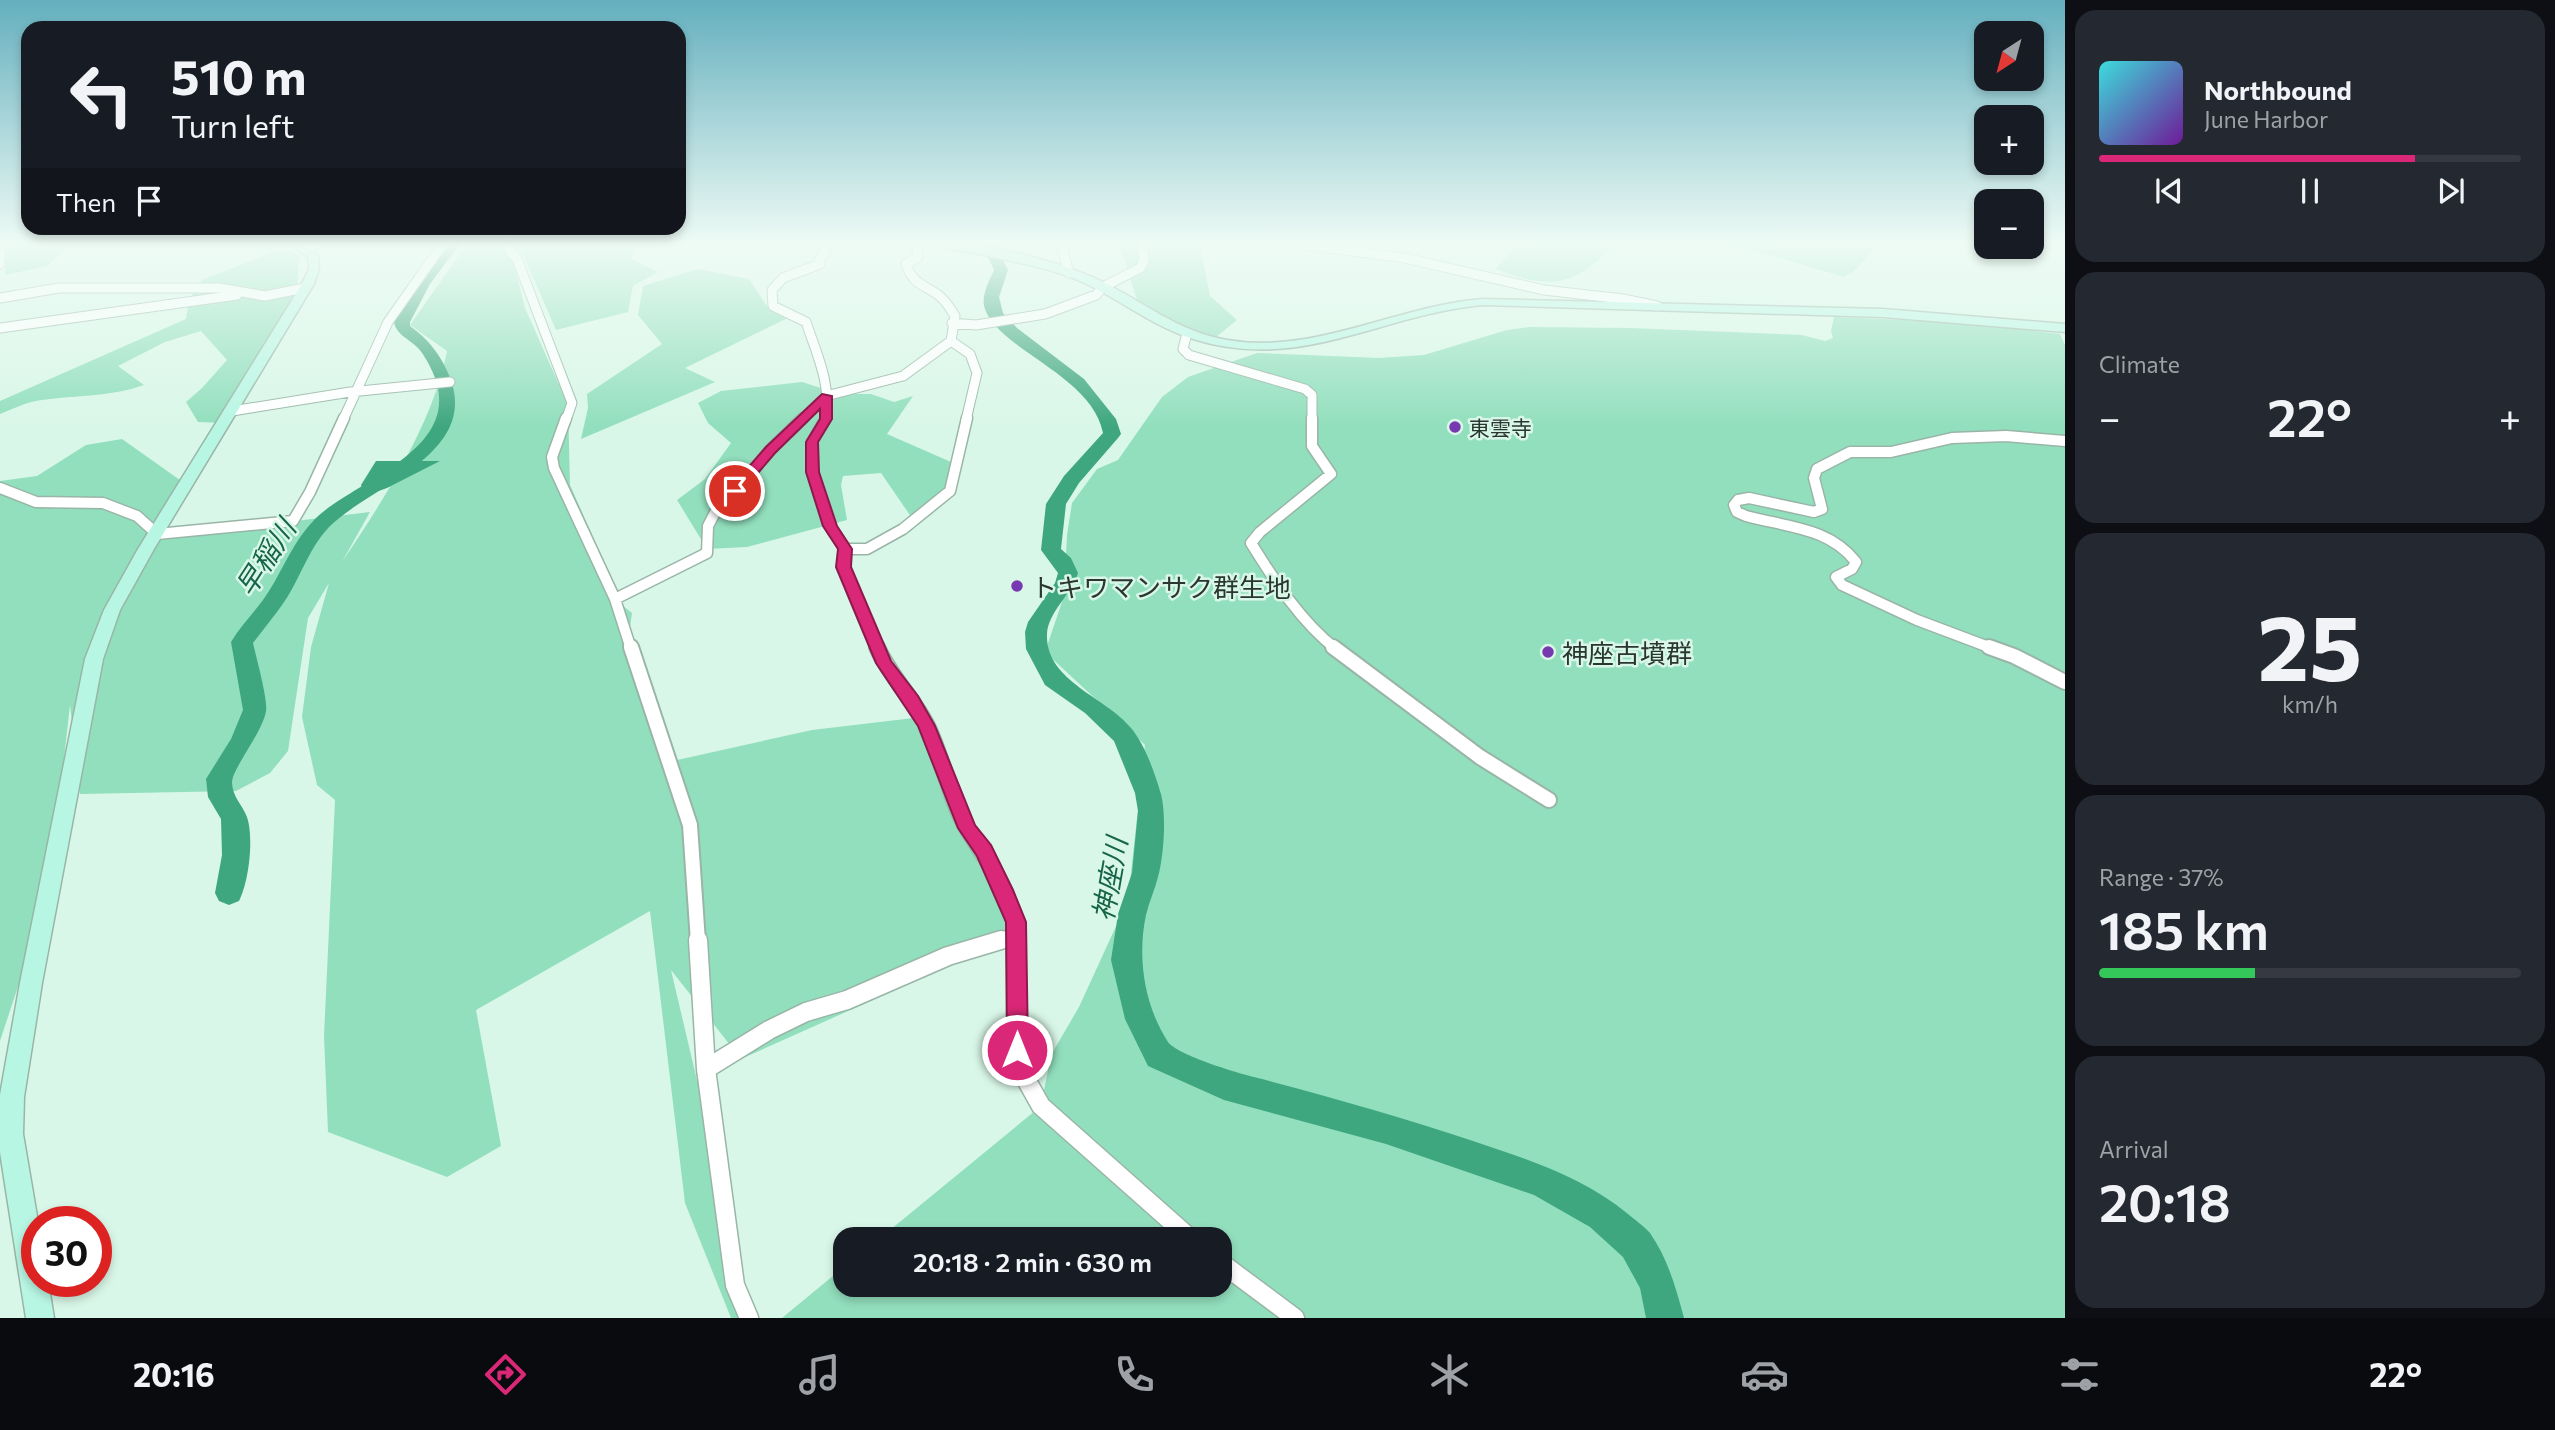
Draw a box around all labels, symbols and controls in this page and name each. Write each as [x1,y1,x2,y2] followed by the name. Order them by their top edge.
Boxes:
[1974,21,2044,91] north arrow
[1974,21,2044,259] map controls
[171,45,306,105] text: 510 m
[56,49,147,140] icon: left
[2204,74,2352,105] text: Northbound
[171,105,295,145] text: Turn left
[1974,105,2044,175] button: +
[2204,105,2328,133] text: June Harbor
[2150,172,2188,210] icon: previous
[2291,172,2329,210] icon: pause
[2432,172,2470,210] icon: next
[130,182,168,220] icon: arrive
[56,186,116,217] text: Then
[1974,189,2044,259] button: −
[2099,350,2180,378] text: Climate
[2267,384,2352,448] text: 22°
[2099,393,2121,440] text: −
[2499,393,2521,440] text: +
[1469,415,1532,440] place label: 東雲寺
[1447,419,1463,435] marker: 東雲寺
[705,461,765,521] pin
[716,472,754,510] icon: arrive
[228,510,304,601] water label: 早稲川
[1031,571,1291,602] place label: トキワマンサク群生地
[1009,578,1025,594] marker: トキワマンサク群生地
[2258,588,2362,700] text: 25
[1562,637,1692,668] place label: 神座古墳群
[1540,644,1556,660] marker: 神座古墳群
[2282,690,2338,718] text: km/h
[1085,832,1134,923] water label: 神座川
[2099,863,2224,891] text: Range · 37%
[2099,897,2269,961] text: 185 km
[980,1013,1054,1087] position arrow
[2099,1135,2169,1163] text: Arrival
[2099,1169,2231,1233] text: 20:18
[21,1206,112,1297] speed limit sign: 30
[913,1246,1152,1277] text: 20:18 · 2 min · 630 m
[481,1350,530,1399] icon: directions
[795,1350,844,1399] icon: music
[1110,1350,1159,1399] icon: phone
[1425,1350,1474,1399] icon: climate
[1740,1350,1789,1399] icon: car
[2055,1350,2104,1399] icon: filters
[133,1354,215,1394] text: 20:16
[2369,1354,2422,1394] text: 22°

